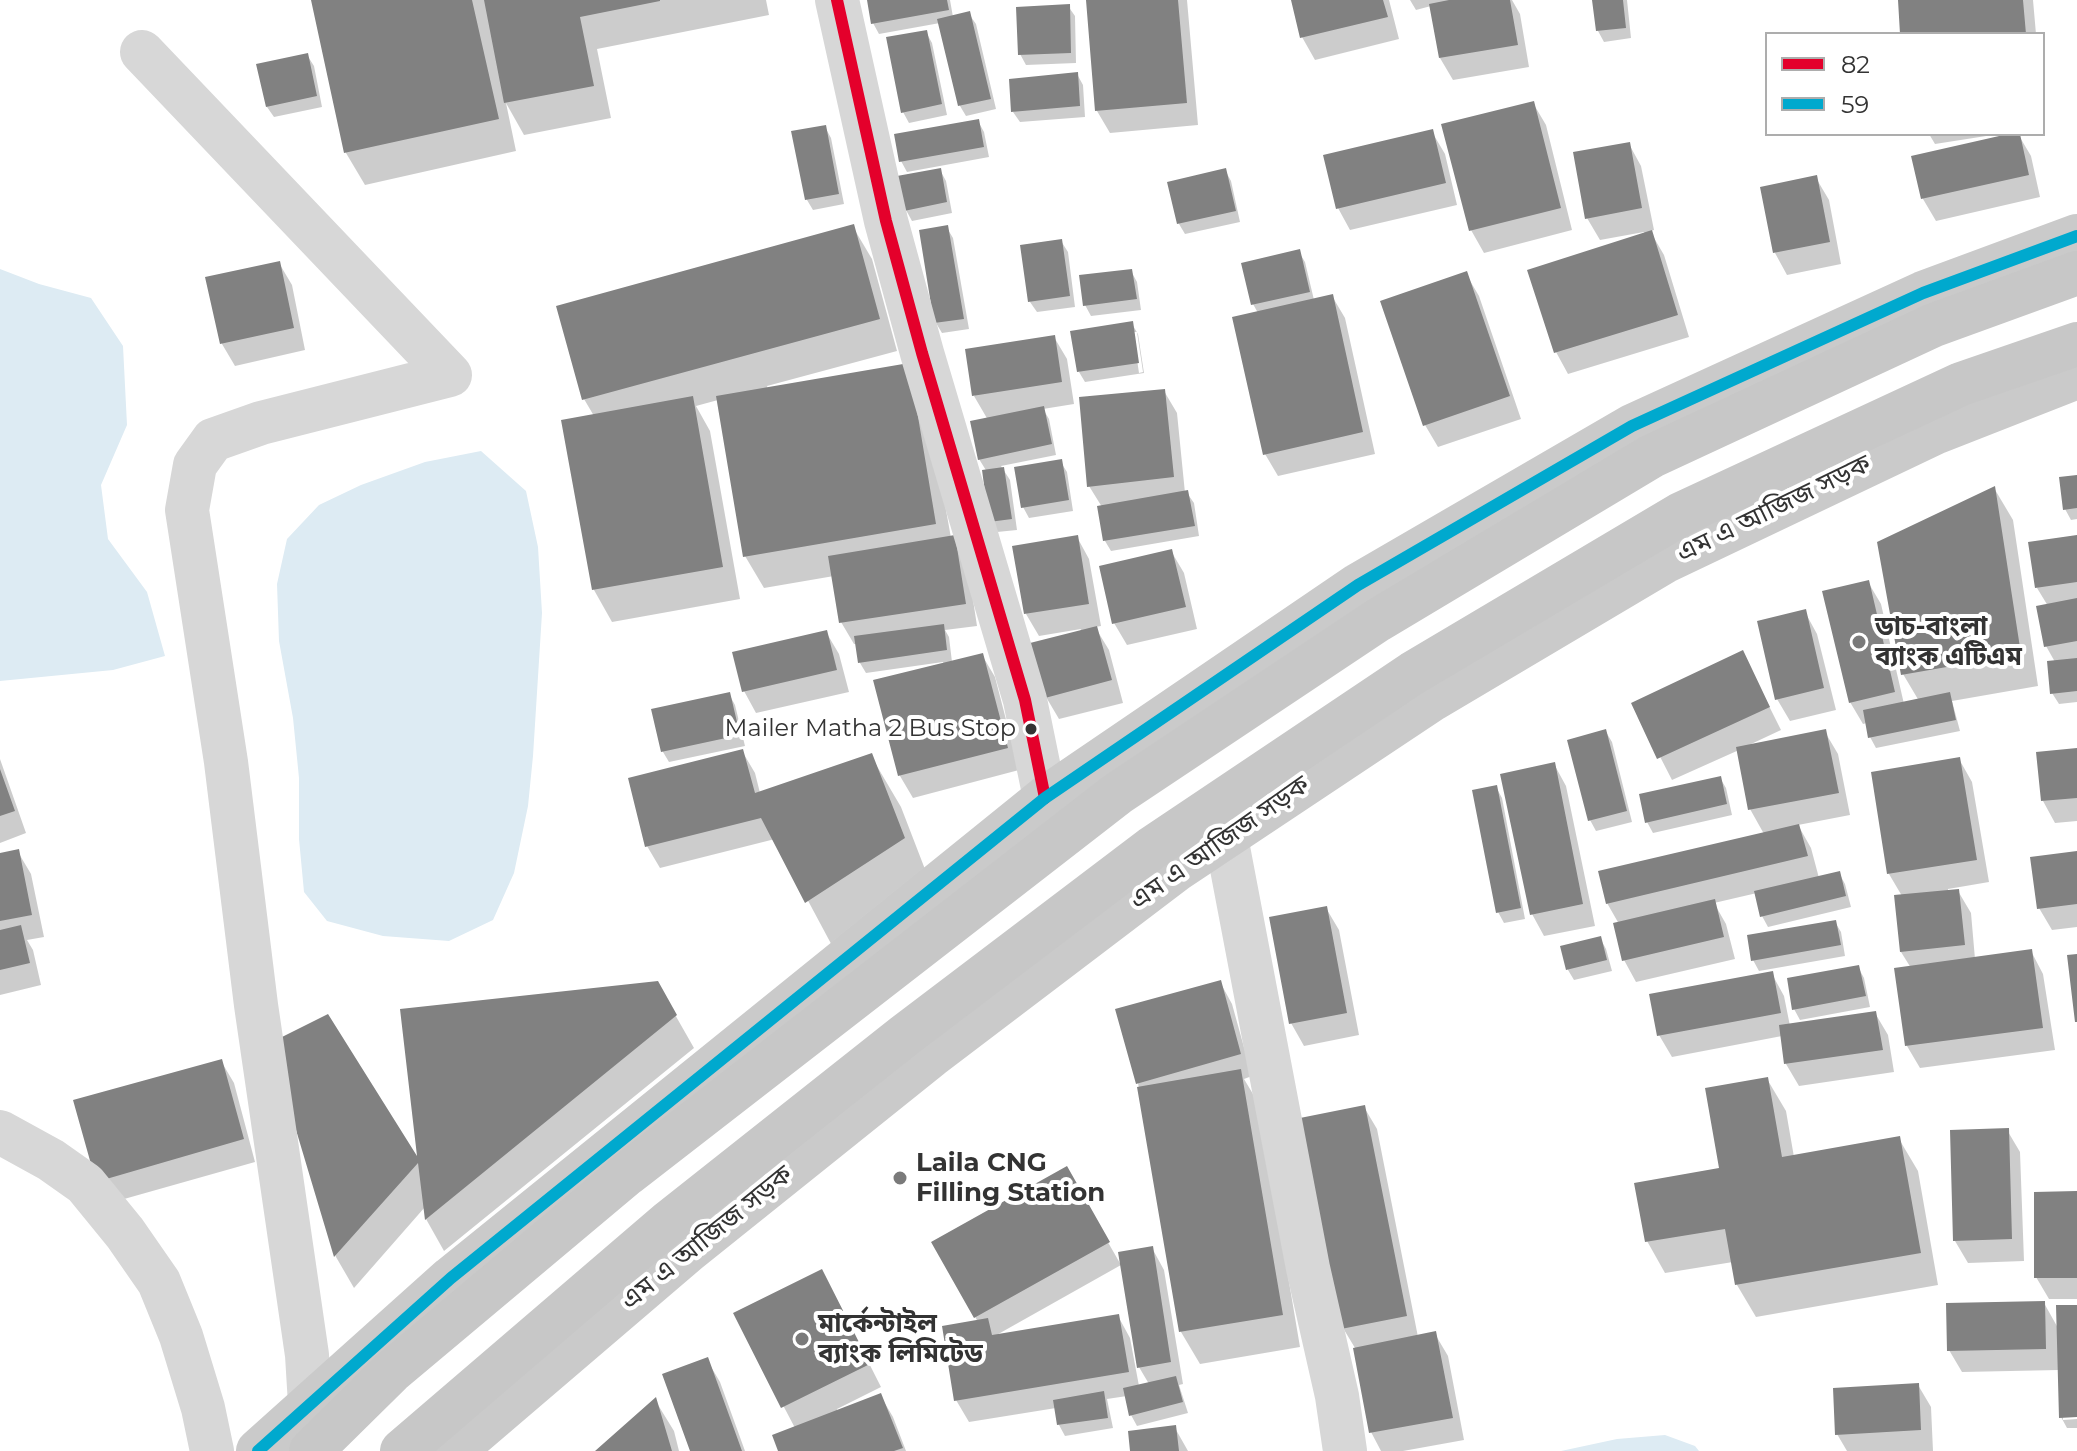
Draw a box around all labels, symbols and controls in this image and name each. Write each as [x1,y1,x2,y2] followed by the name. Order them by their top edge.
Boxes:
[1765,32,2045,136] legend
[1841,50,1870,79] text: 82
[1841,90,1869,119] text: 59
[1672,449,1876,569] street label: এম এ আজিজ সড়ক
[1875,611,2022,672] place label: ডাচ-বাংলা ব্যাংক এটিএম
[1850,633,1868,651] marker: ডাচ-বাংলা ব্যাংক এটিএম
[725,715,1016,743] place label: Mailer Matha 2 Bus Stop
[1023,721,1039,737] marker: Mailer Matha 2 Bus Stop
[1124,769,1316,917] street label: এম এ আজিজ সড়ক
[916,1147,1105,1208] place label: Laila CNG Filling Station
[615,1159,799,1317] street label: এম এ আজিজ সড়ক
[891,1169,909,1187] marker: Laila CNG Filling Station
[818,1308,983,1370] place label: মার্কেন্টাইল ব্যাংক লিমিটেড
[793,1330,811,1348] marker: মার্কেন্টাইল ব্যাংক লিমিটেড

